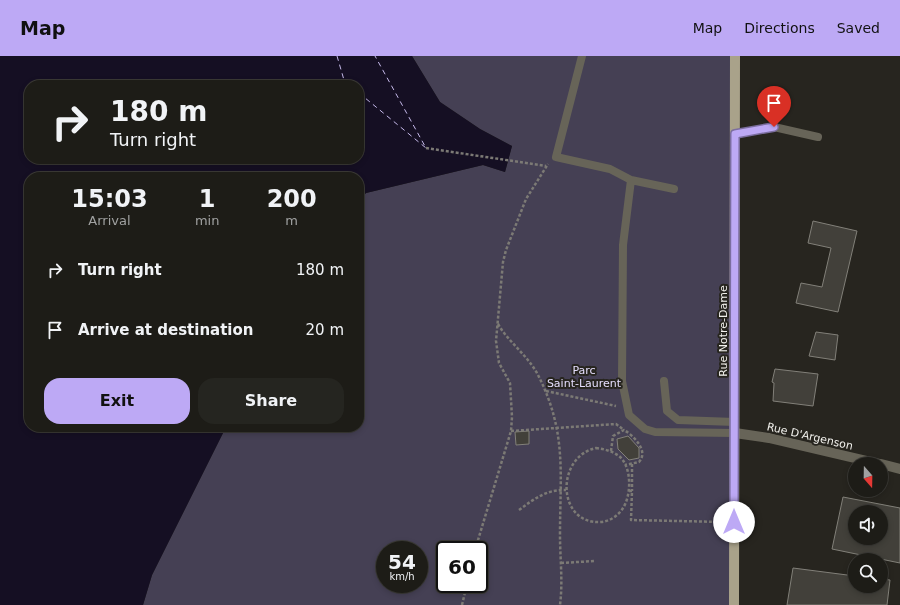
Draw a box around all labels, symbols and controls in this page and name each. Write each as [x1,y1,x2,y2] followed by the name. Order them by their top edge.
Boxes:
[20,17,65,39] text: Map
[693,20,722,36] text: Map
[744,20,815,36] text: Directions
[837,20,880,36] text: Saved
[757,86,791,127] pin
[763,92,785,114] icon: arrive
[110,95,207,128] text: 180 m
[44,96,96,148] icon: right
[110,129,196,150] text: Turn right
[71,185,148,213] text: 15:03
[199,185,215,213] text: 1
[267,185,317,213] text: 200
[88,213,131,228] text: Arrival
[195,213,219,228] text: min
[285,213,298,228] text: m
[44,259,66,281] icon: right
[78,261,162,279] text: Turn right
[296,261,344,279] text: 180 m
[717,285,730,377] street label: Rue Notre-Dame
[44,319,66,341] icon: arrive
[78,321,253,339] text: Arrive at destination
[306,321,344,339] text: 20 m
[547,364,622,390] park label: Parc Saint-Laurent
[44,378,190,424] button: Exit
[198,378,344,424] button: Share
[766,420,854,453] street label: Rue D'Argenson
[848,457,888,497] north arrow
[848,457,888,593] map controls
[713,501,755,543] position arrow
[848,505,888,545] button: sound
[436,541,488,593] speed limit sign: 60
[388,550,416,574] text: 54
[848,553,888,593] button: search
[389,571,415,582] text: km/h

